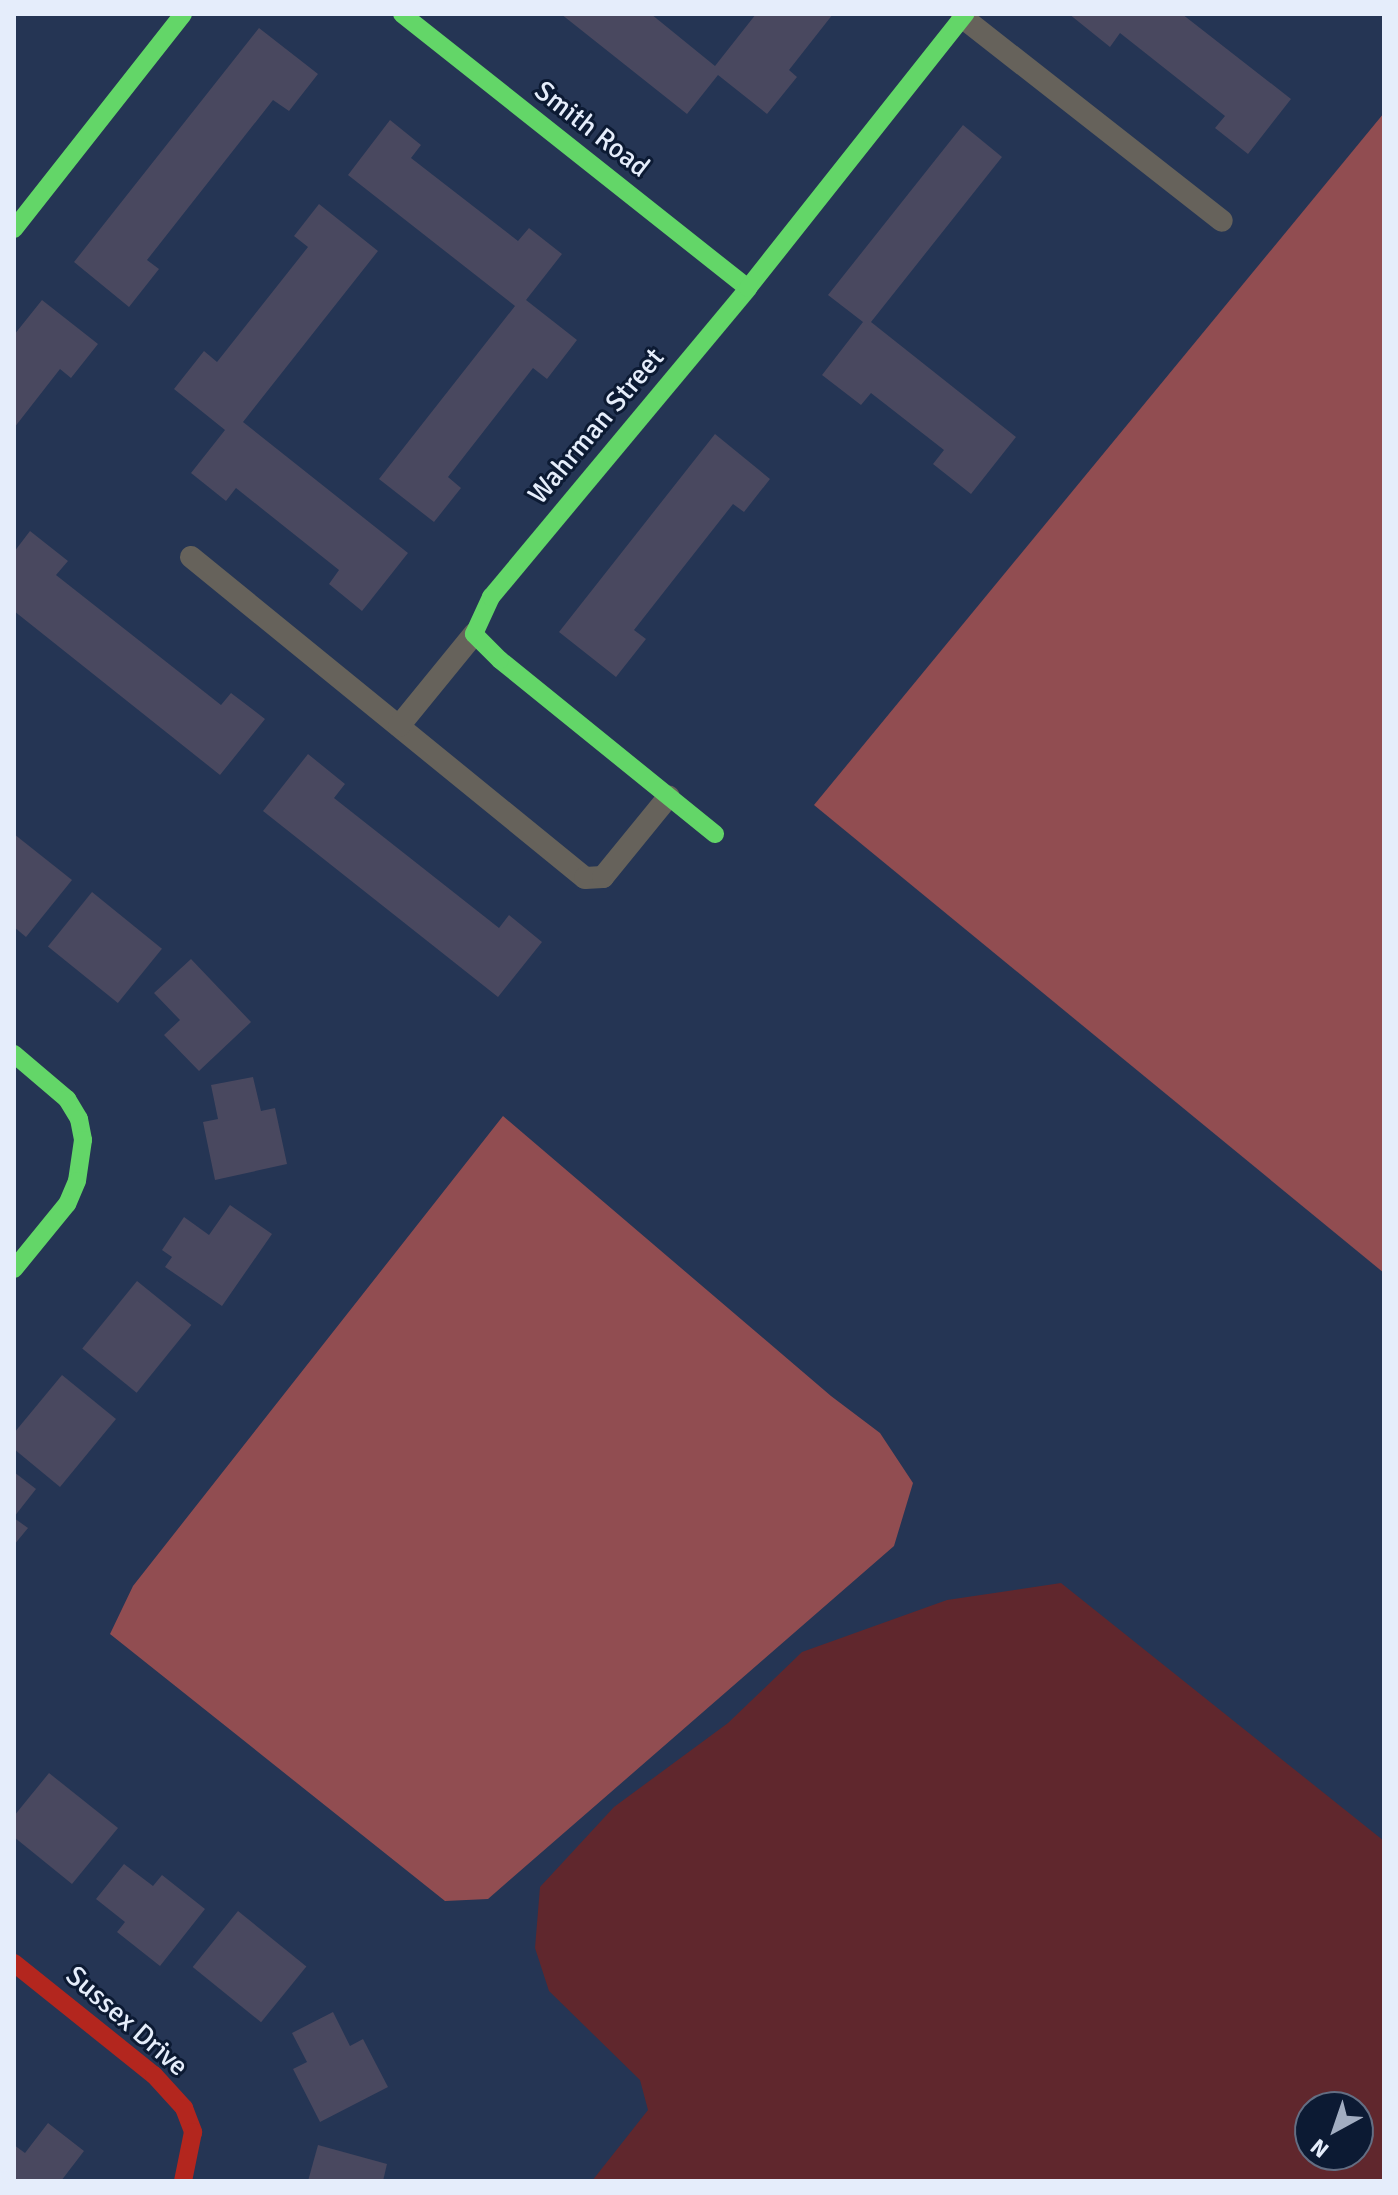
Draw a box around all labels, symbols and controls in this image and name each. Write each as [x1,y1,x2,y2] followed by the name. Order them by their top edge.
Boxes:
[528,74,656,184] street label: Smith Road
[521,341,671,511] street label: Wahrman Street
[59,1959,195,2083] street label: Sussex Drive
[1294,2091,1374,2171] north arrow
[1305,2133,1334,2163] text: N

